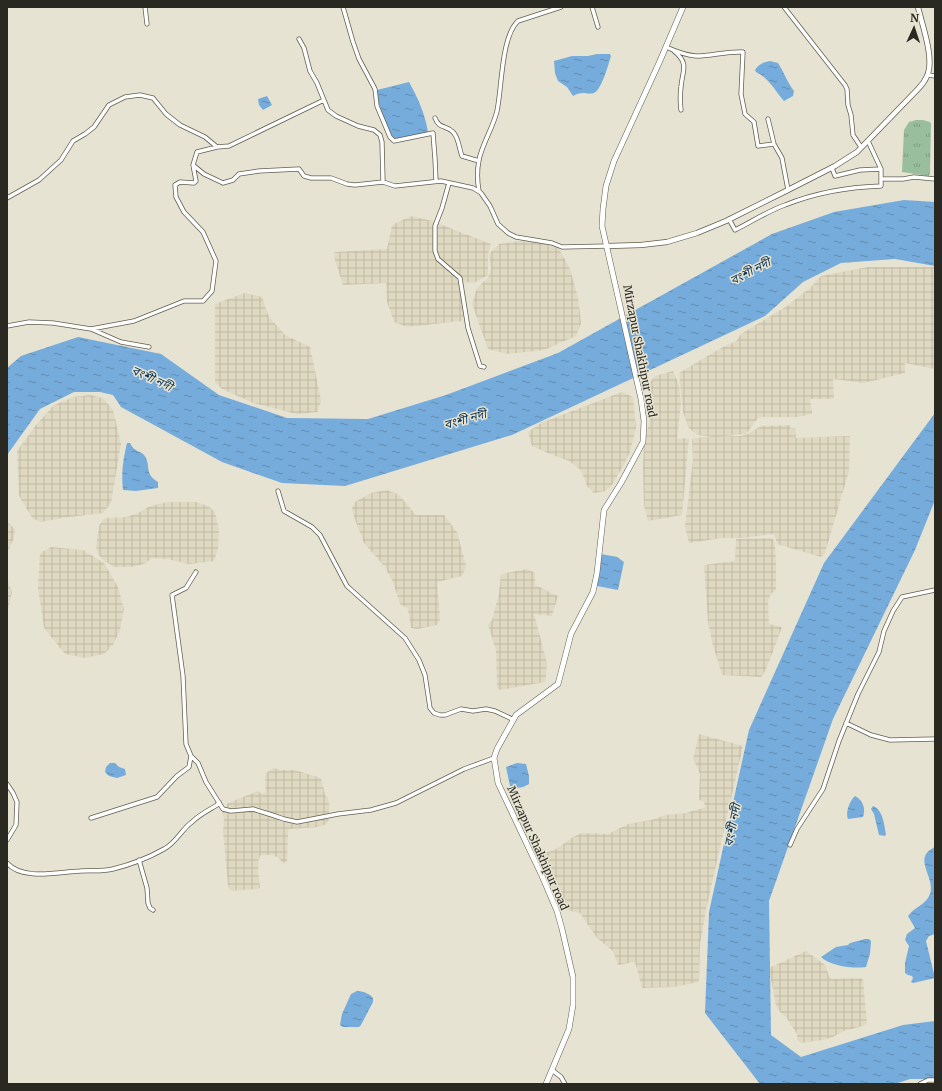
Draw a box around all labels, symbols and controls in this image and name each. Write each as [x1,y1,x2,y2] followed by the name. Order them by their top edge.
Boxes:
[894,8,934,48] north arrow
[910,11,920,25] text: N
[727,253,775,288] water label: বংশী নদী
[620,284,660,419] street label: Mirzapur Shakhipur road
[129,362,177,395] water label: বংশী নদী
[442,405,491,432] water label: বংশী নদী
[504,784,572,913] street label: Mirzapur Shakhipur road
[720,799,744,848] water label: বংশী নদী

